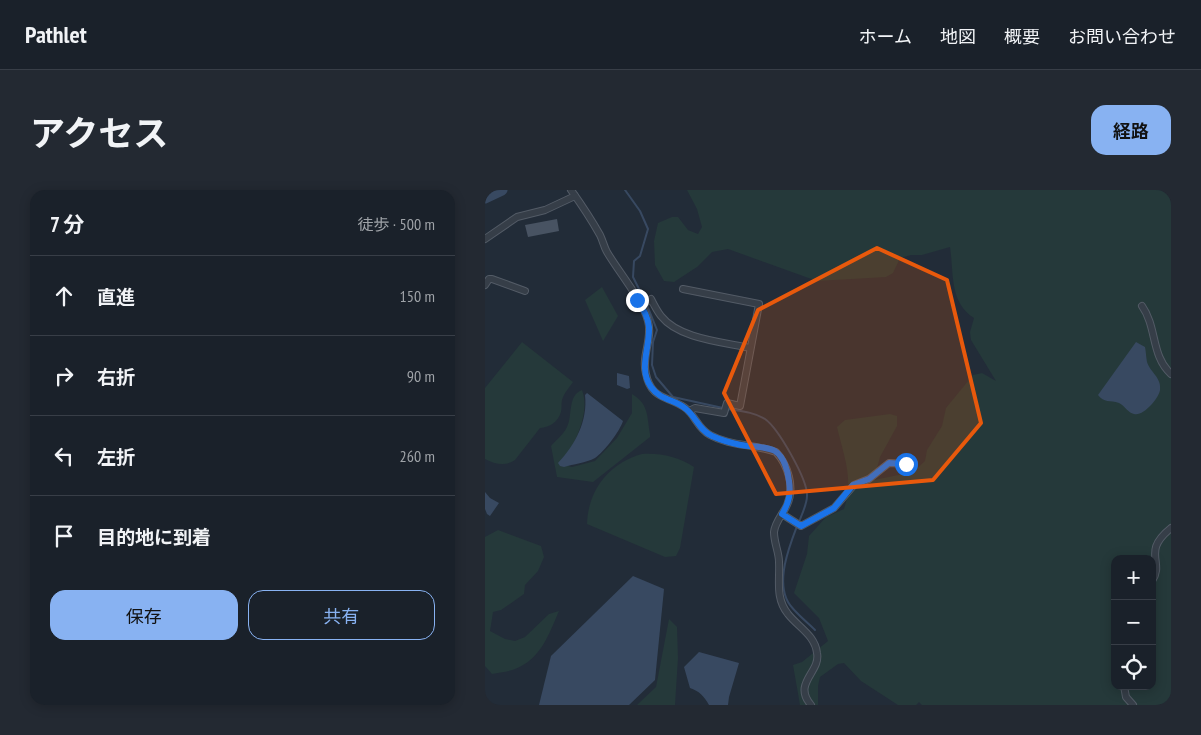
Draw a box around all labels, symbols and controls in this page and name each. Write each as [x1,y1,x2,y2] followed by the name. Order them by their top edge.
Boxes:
[25,19,87,50] text: Pathlet
[859,25,912,48] text: ホーム
[940,25,976,48] text: 地図
[1004,25,1040,48] text: 概要
[1068,25,1176,48] text: お問い合わせ
[1091,105,1171,155] button: 経路
[30,110,168,156] text: アクセス
[50,211,84,238] text: 7 分
[357,214,435,234] text: 徒歩 · 500 m
[50,282,78,310] icon: ahead
[97,285,135,309] text: 直進
[400,286,435,306] text: 150 m
[626,289,649,312] route end
[50,362,78,390] icon: right
[97,365,135,389] text: 右折
[407,366,435,386] text: 90 m
[50,442,78,470] icon: left
[97,445,135,469] text: 左折
[400,446,435,466] text: 260 m
[895,453,918,476] route start
[50,522,78,550] icon: arrive
[97,525,211,549] text: 目的地に到着
[1111,555,1156,690] map controls
[1111,555,1156,600] button: +
[50,590,238,640] button: 保存
[248,590,435,640] button: 共有
[1111,600,1156,645] button: −
[1111,645,1156,690] button: locate

